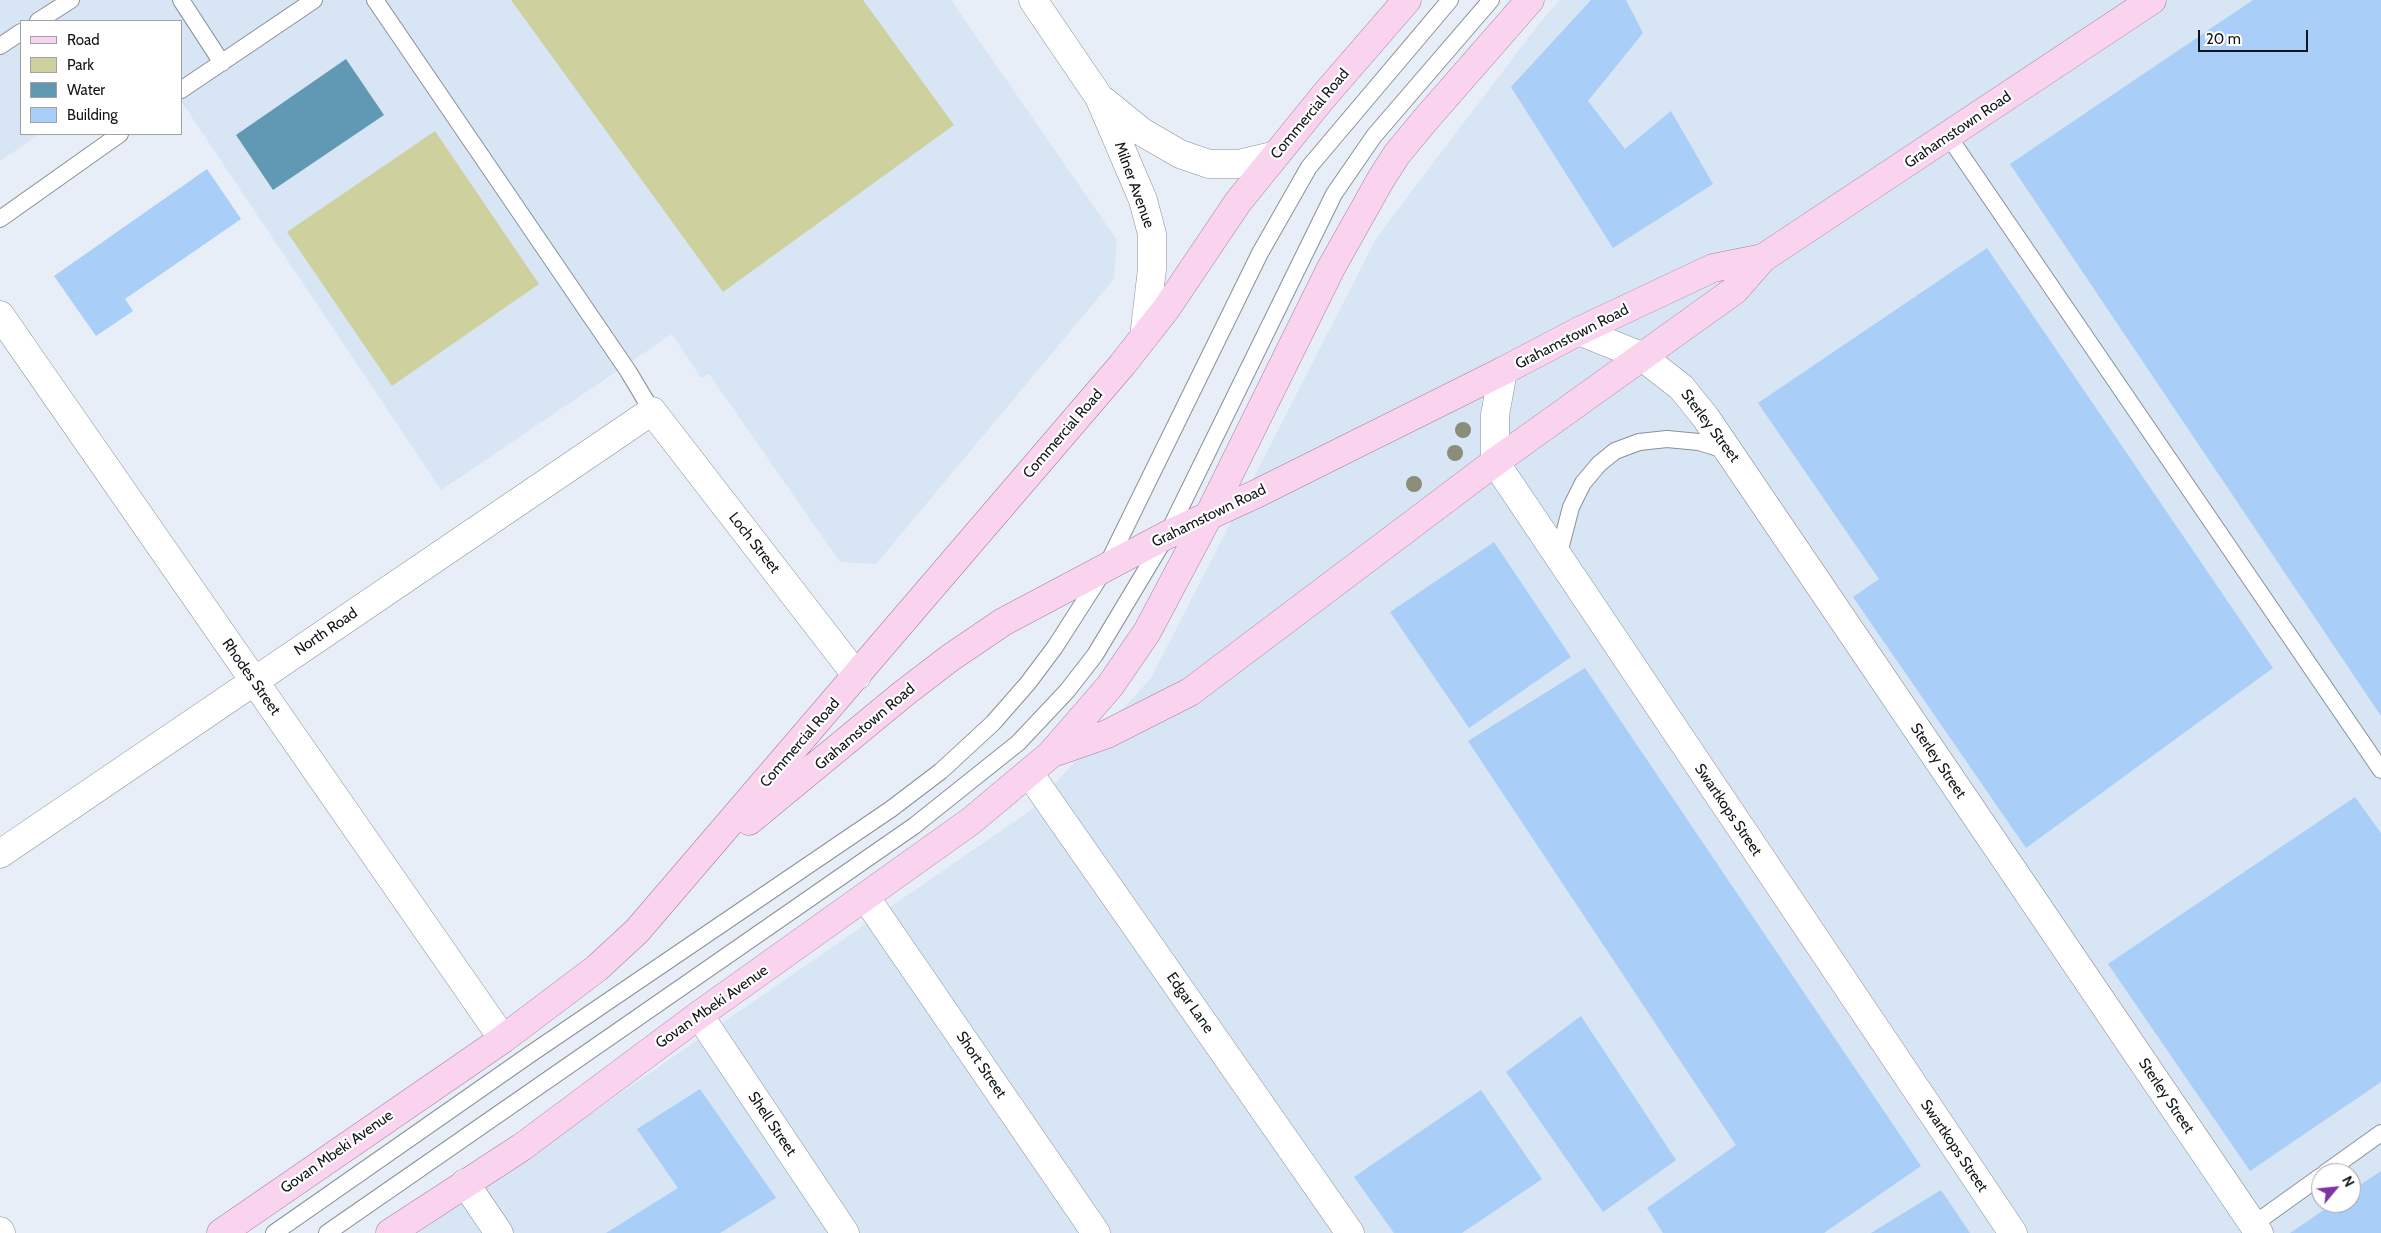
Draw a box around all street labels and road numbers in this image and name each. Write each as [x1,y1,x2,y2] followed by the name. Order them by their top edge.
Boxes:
[1267,65,1353,163] street label: Commercial Road
[1901,88,2015,172] street label: Grahamstown Road
[1110,139,1158,231] street label: Milner Avenue
[1512,301,1632,373] street label: Grahamstown Road
[1019,386,1107,482] street label: Commercial Road
[1677,386,1743,466] street label: Sterley Street
[1149,481,1269,551] street label: Grahamstown Road
[725,509,783,577] street label: Loch Street
[291,604,361,660] street label: North Road
[218,635,284,719] street label: Rhodes Street
[811,680,919,774] street label: Grahamstown Road
[756,695,844,791] street label: Commercial Road
[1906,720,1970,802] street label: Sterley Street
[1690,760,1766,860] street label: Swartkops Street
[652,961,772,1053] street label: Govan Mbeki Avenue
[1163,969,1217,1037] street label: Edgar Lane
[952,1028,1010,1102] street label: Short Street
[2134,1055,2198,1137] street label: Sterley Street
[744,1089,800,1159] street label: Shell Street
[1916,1096,1992,1196] street label: Swartkops Street
[277,1106,397,1198] street label: Govan Mbeki Avenue

